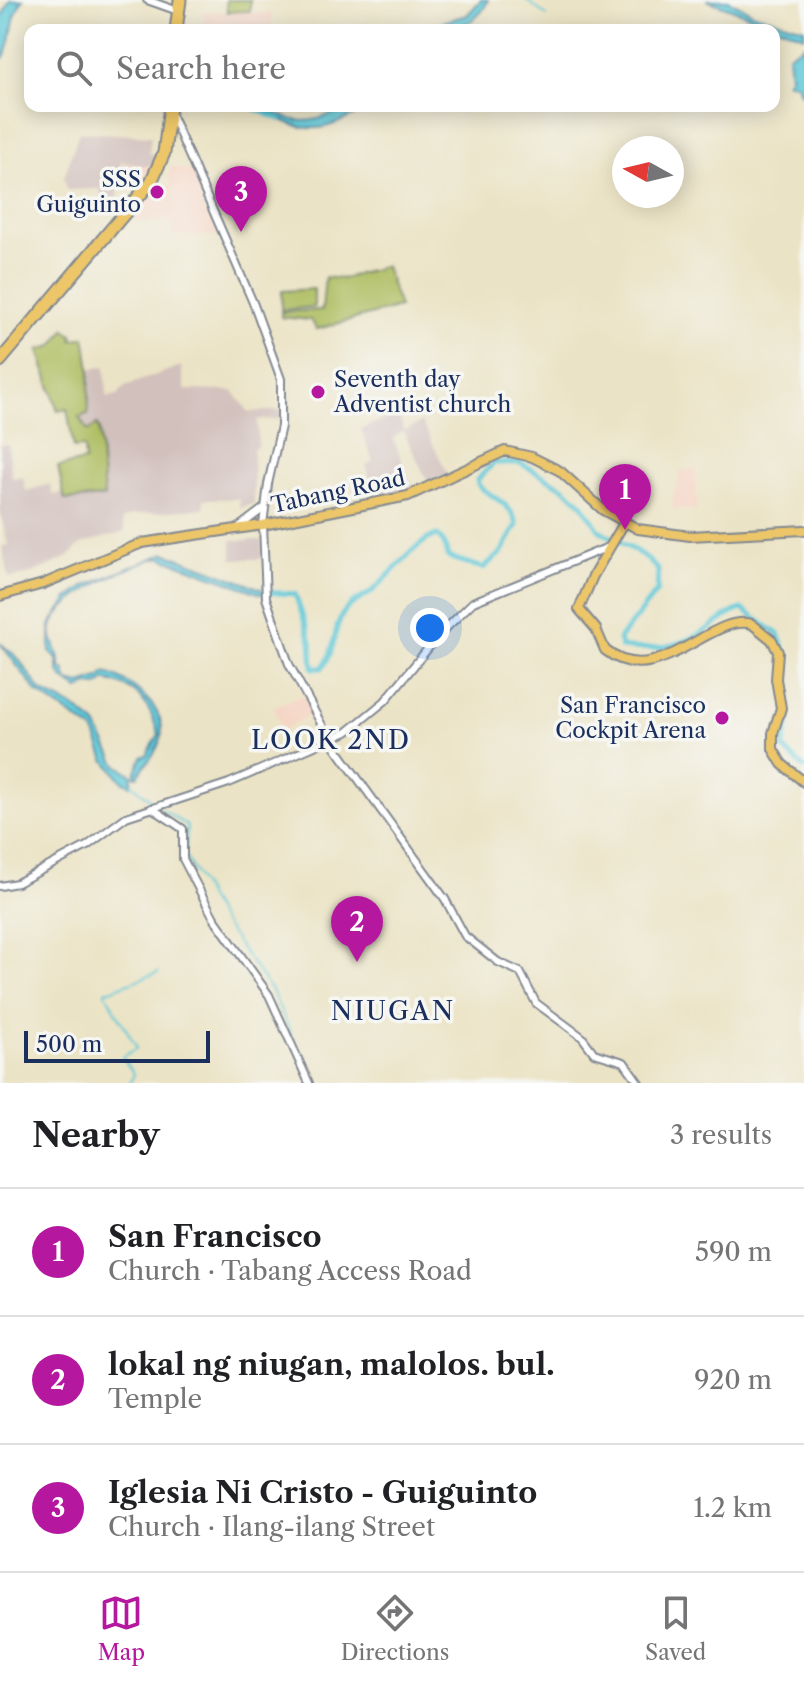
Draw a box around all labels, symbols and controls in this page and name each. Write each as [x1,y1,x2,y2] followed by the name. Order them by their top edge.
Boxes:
[24,24,780,112] search box
[52,46,96,90] icon: search
[116,50,286,87] text: Search here
[612,136,684,208] north arrow
[36,166,141,218] place label: SSS Guiguinto
[215,166,267,232] pin: 3
[148,183,166,201] marker: SSS Guiguinto
[333,366,512,418] place label: Seventh day Adventist church
[309,383,327,401] marker: Seventh day Adventist church
[269,464,408,519] street label: Tabang Road
[599,464,651,530] pin: 1
[410,608,450,648] your location
[555,692,706,744] place label: San Francisco Cockpit Arena
[713,709,731,727] marker: San Francisco Cockpit Arena
[251,724,411,756] district label: LOOK 2ND
[331,896,383,962] pin: 2
[331,995,455,1027] district label: NIUGAN
[24,1027,210,1063] scale bar
[36,1031,102,1058] text: 500 m
[32,1114,160,1156] text: Nearby
[670,1119,772,1151] text: 3 results
[108,1218,322,1255] text: San Francisco
[52,1236,64,1268] text: 1
[695,1236,772,1268] text: 590 m
[108,1255,472,1287] text: Church · Tabang Access Road
[108,1346,555,1383] text: lokal ng niugan, malolos. bul.
[50,1364,66,1396] text: 2
[694,1364,772,1396] text: 920 m
[108,1383,202,1415] text: Temple
[108,1474,537,1511] text: Iglesia Ni Cristo - Guiguinto
[51,1492,65,1524] text: 3
[693,1492,772,1524] text: 1.2 km
[108,1511,435,1543] text: Church · Ilang-ilang Street
[98,1591,145,1666] tab: Map
[341,1591,449,1666] tab: Directions
[645,1591,706,1666] tab: Saved

